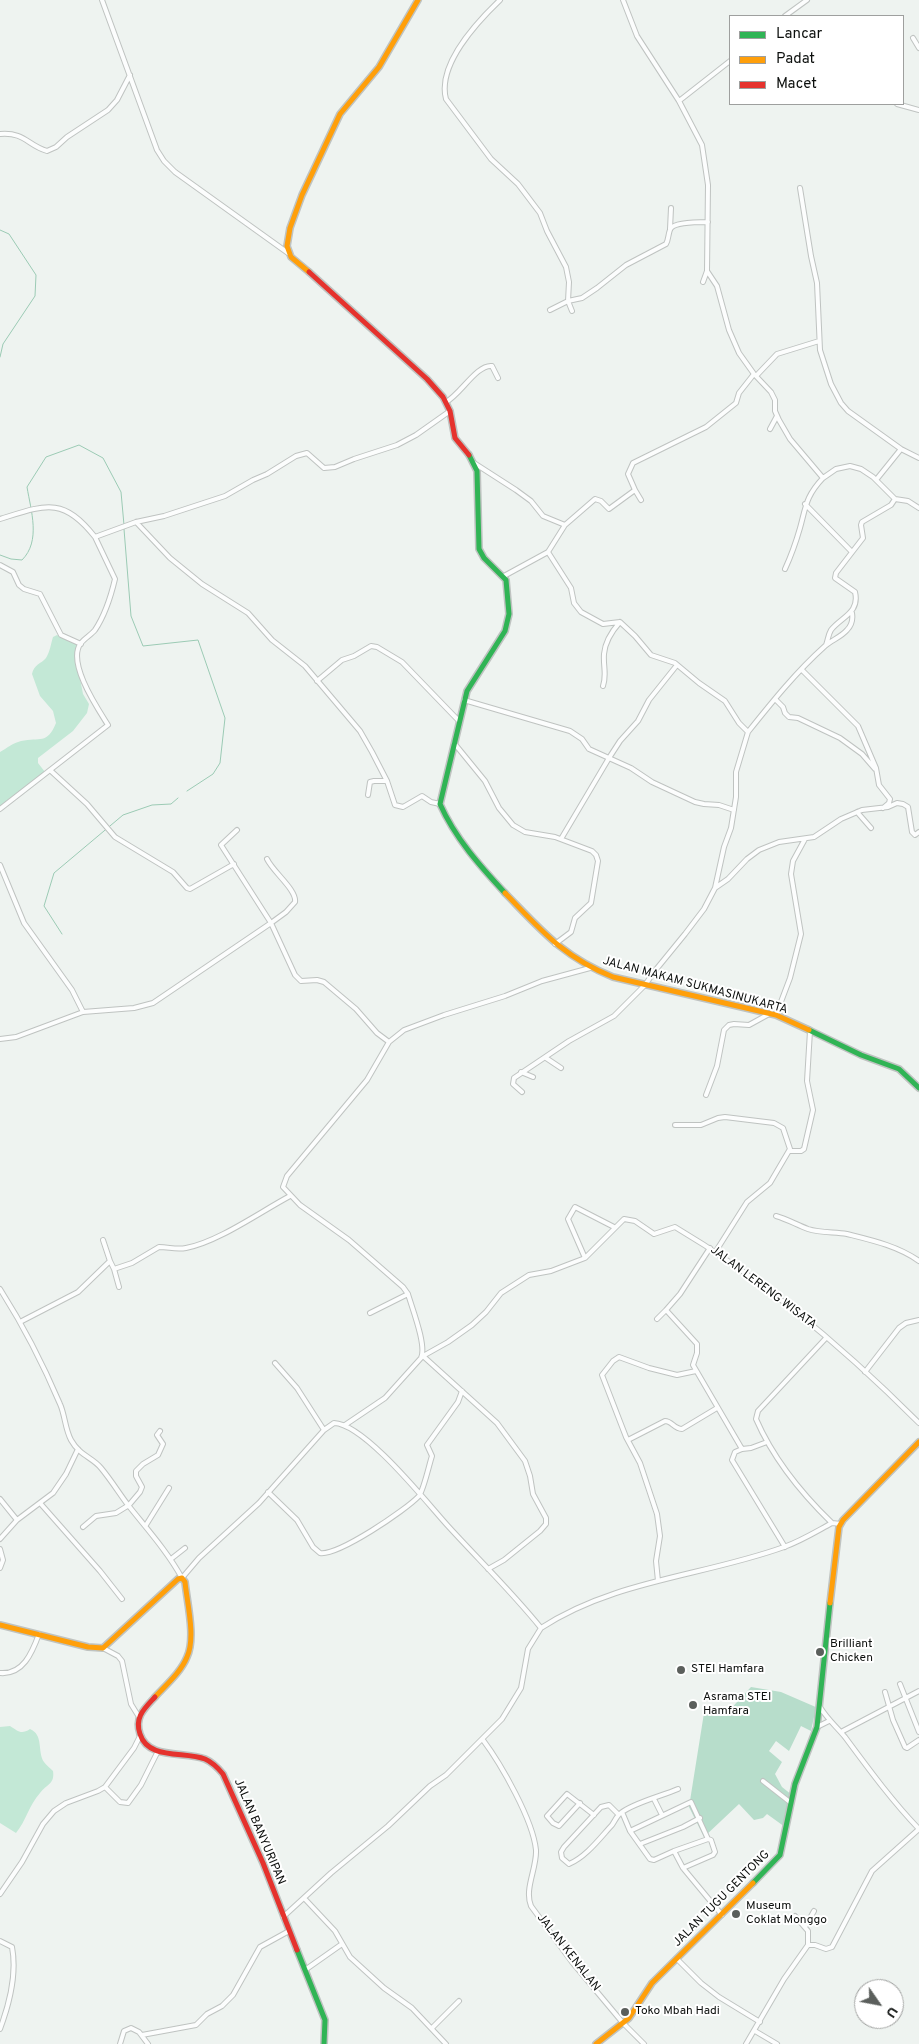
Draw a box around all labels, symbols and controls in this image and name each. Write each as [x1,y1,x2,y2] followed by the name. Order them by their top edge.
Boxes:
[729,15,904,105] legend
[776,25,822,44] text: Lancar
[776,50,815,69] text: Padat
[776,75,817,94] text: Macet
[601,954,789,1018] street label: JALAN MAKAM SUKMASINUKARTA
[707,1243,819,1333] street label: JALAN LERENG WISATA
[830,1638,873,1666] place label: Brilliant Chicken
[814,1646,826,1658] marker: Brilliant Chicken
[691,1663,764,1677] place label: STEI Hamfara
[675,1664,687,1676] marker: STEI Hamfara
[703,1691,771,1719] place label: Asrama STEI Hamfara
[687,1699,699,1711] marker: Asrama STEI Hamfara
[230,1777,288,1887] street label: JALAN BANYURIPAN
[671,1848,773,1950] street label: JALAN TUGU GENTONG
[746,1900,827,1928] place label: Museum Coklat Monggo
[730,1908,742,1920] marker: Museum Coklat Monggo
[533,1911,603,1995] street label: JALAN KENALAN
[854,1979,904,2029] north arrow
[881,2003,901,2021] text: U
[635,2005,720,2019] place label: Toko Mbah Hadi
[619,2006,631,2018] marker: Toko Mbah Hadi

